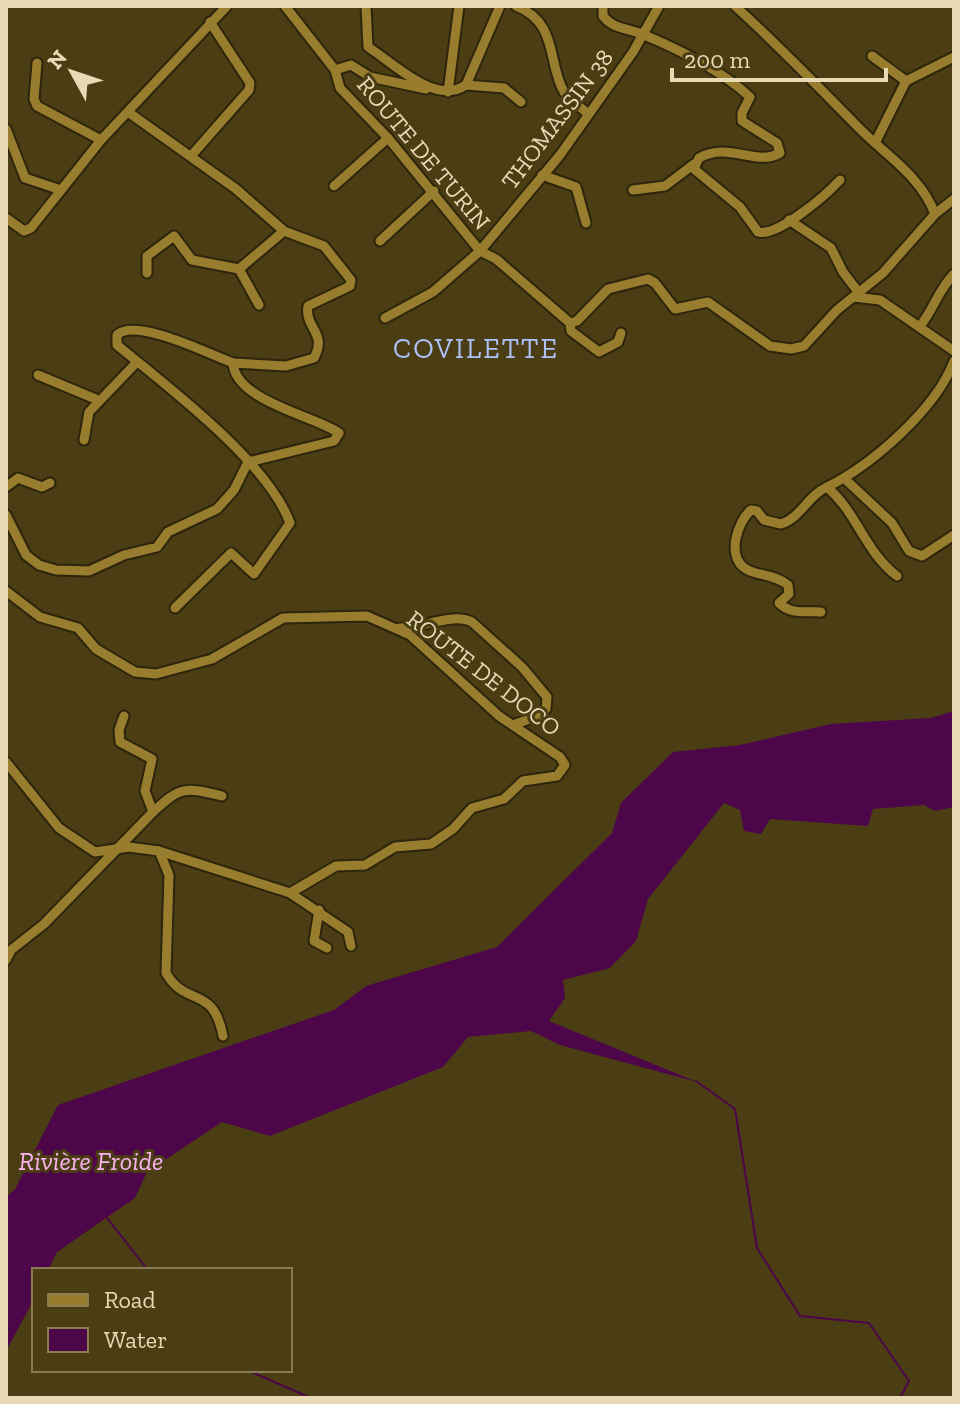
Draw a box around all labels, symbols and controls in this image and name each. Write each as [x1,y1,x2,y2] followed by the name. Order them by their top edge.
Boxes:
[32,32,112,112] north arrow
[672,32,886,82] scale bar
[495,43,619,195] street label: THOMASSIN 38
[41,44,73,75] text: N
[684,45,750,74] text: 200 m
[351,70,497,236] street label: ROUTE DE TURIN
[393,332,559,365] district label: COVILETTE
[401,604,567,742] street label: ROUTE DE DOCO
[19,1145,163,1177] water label: Rivière Froide
[32,1268,292,1372] legend
[104,1285,156,1314] text: Road
[104,1325,167,1354] text: Water

